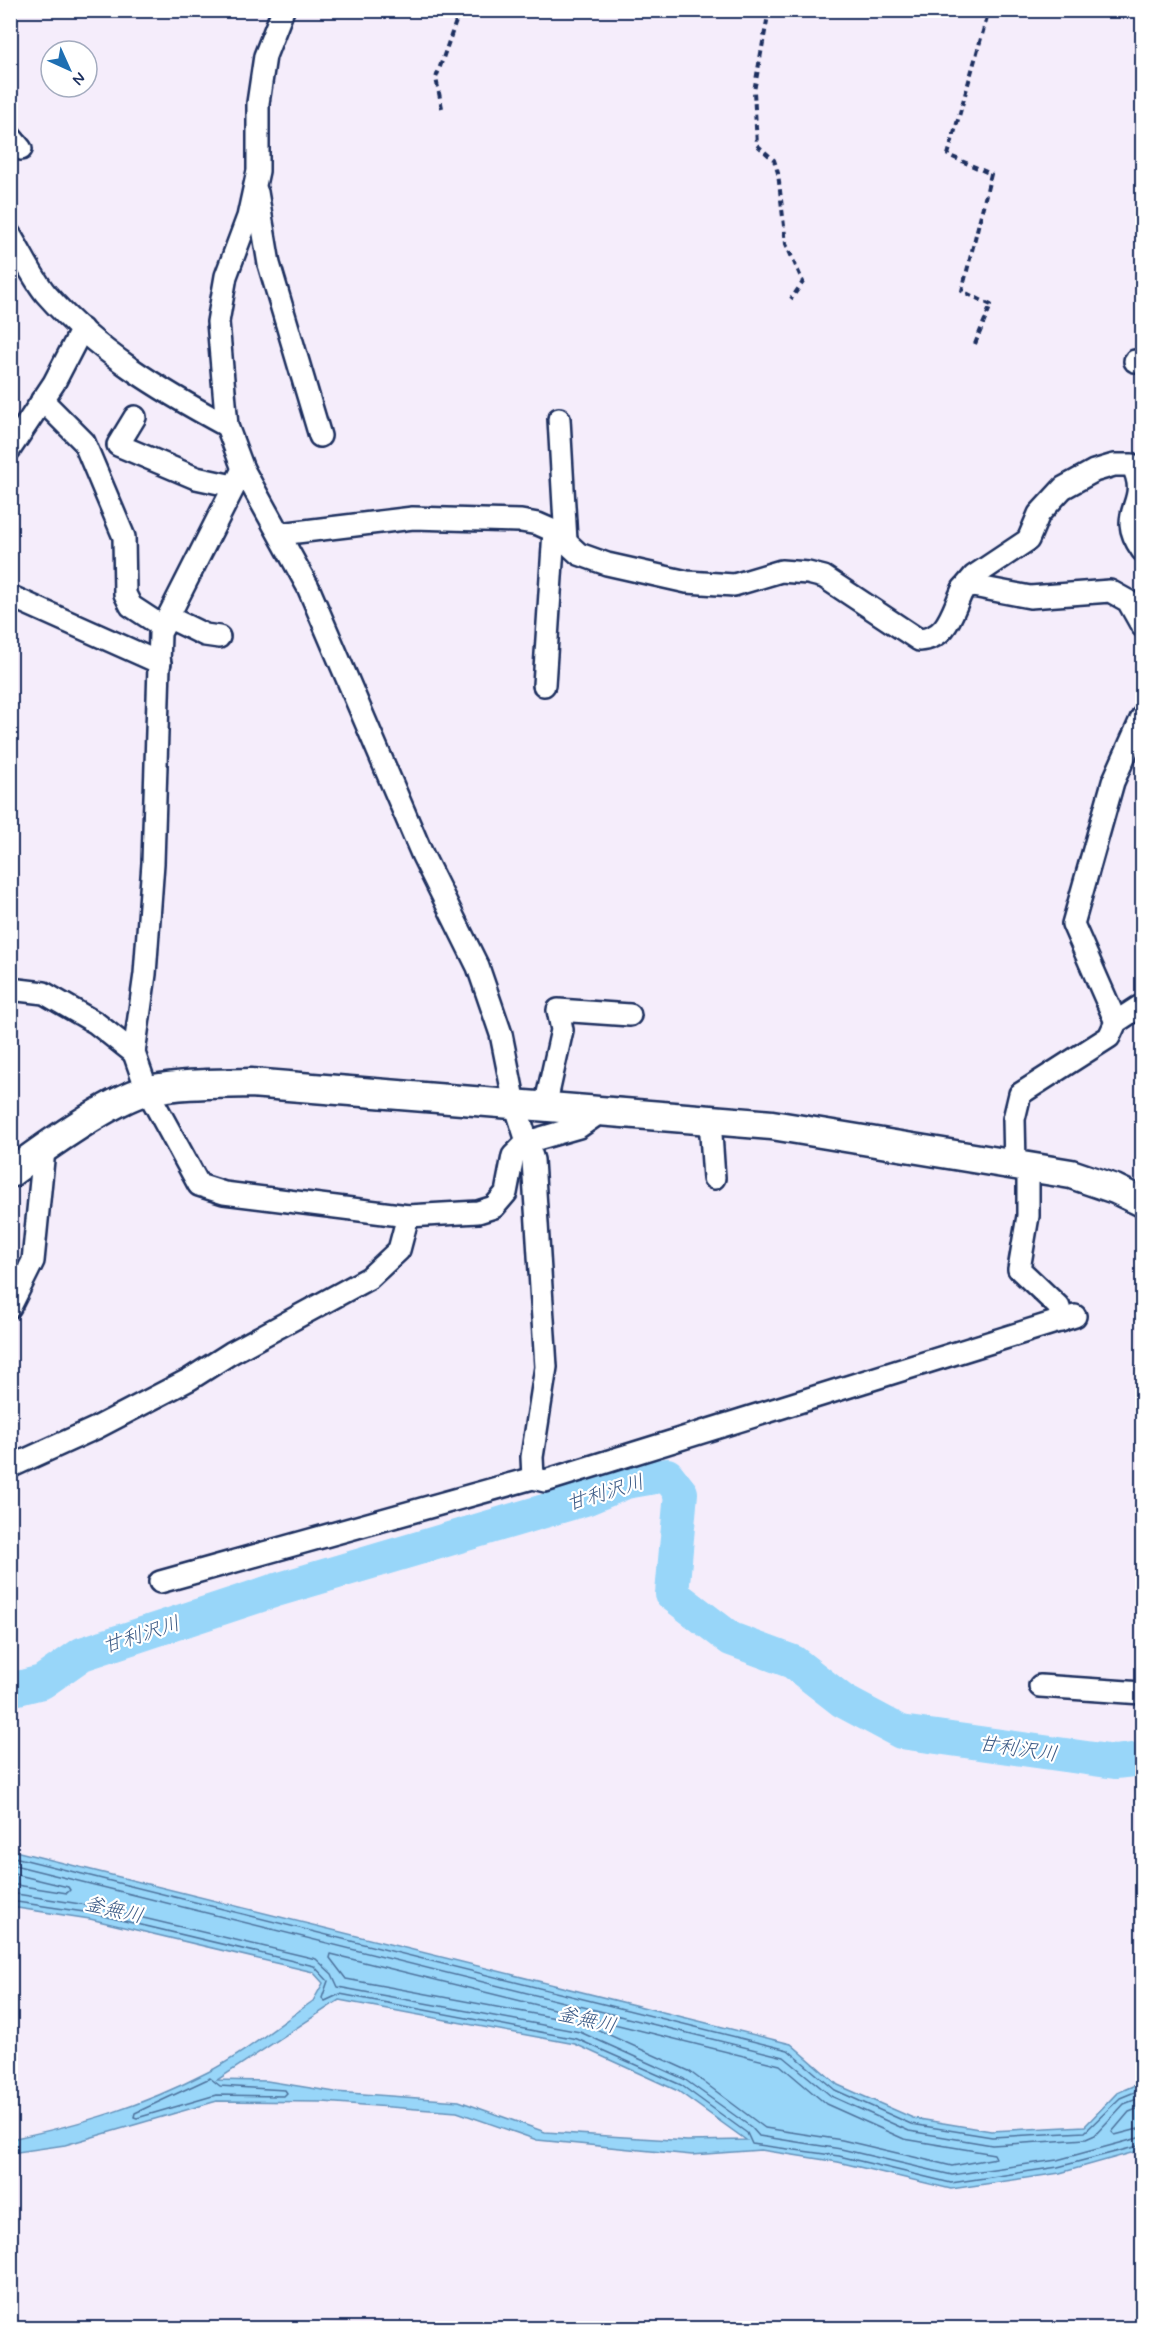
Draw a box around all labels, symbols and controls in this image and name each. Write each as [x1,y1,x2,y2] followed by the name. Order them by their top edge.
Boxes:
[39,39,99,99] north arrow
[67,67,90,90] text: N
[563,1469,648,1518] water label: 甘利沢川
[99,1610,184,1661] water label: 甘利沢川
[976,1731,1059,1768] water label: 甘利沢川
[81,1891,146,1930] water label: 釜無川
[554,2001,619,2040] water label: 釜無川

